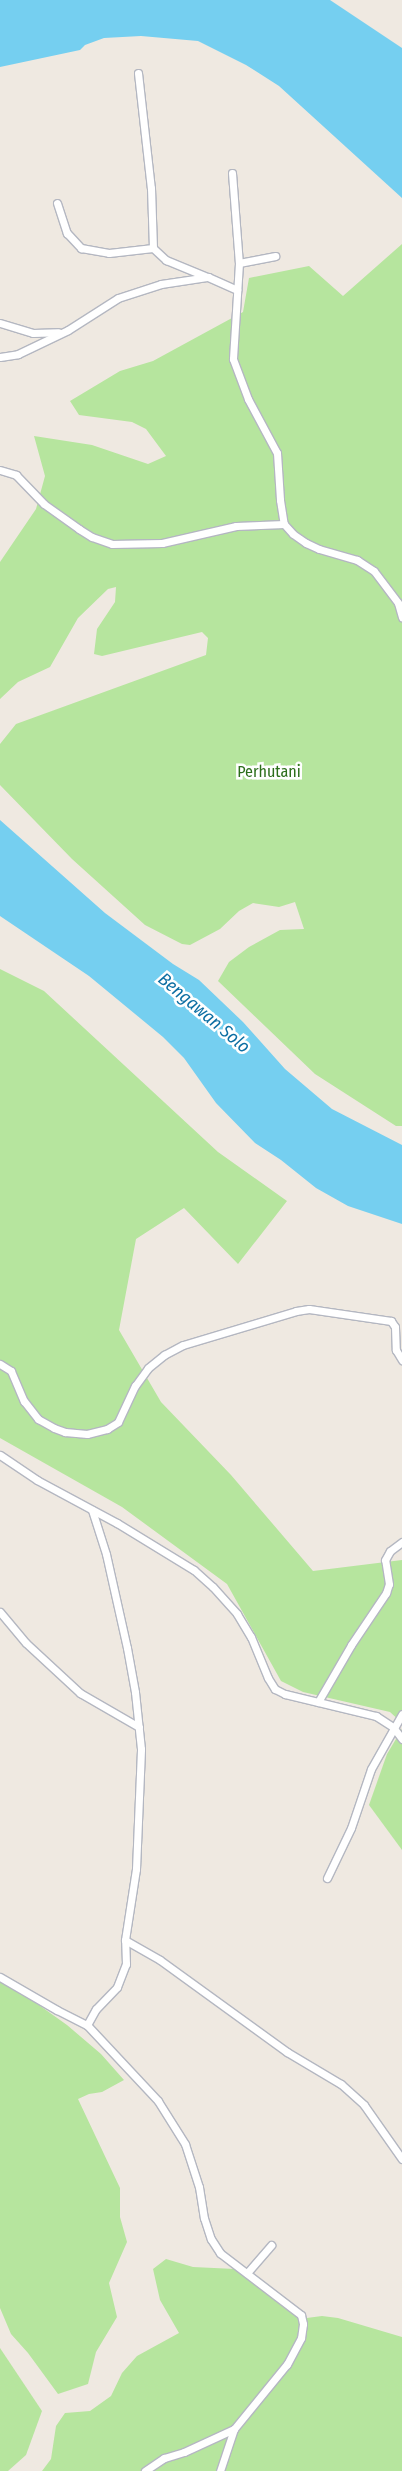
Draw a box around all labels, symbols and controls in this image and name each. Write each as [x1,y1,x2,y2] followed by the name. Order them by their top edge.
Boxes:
[237,762,301,782] park label: Perhutani
[154,968,254,1058] water label: Bengawan Solo

